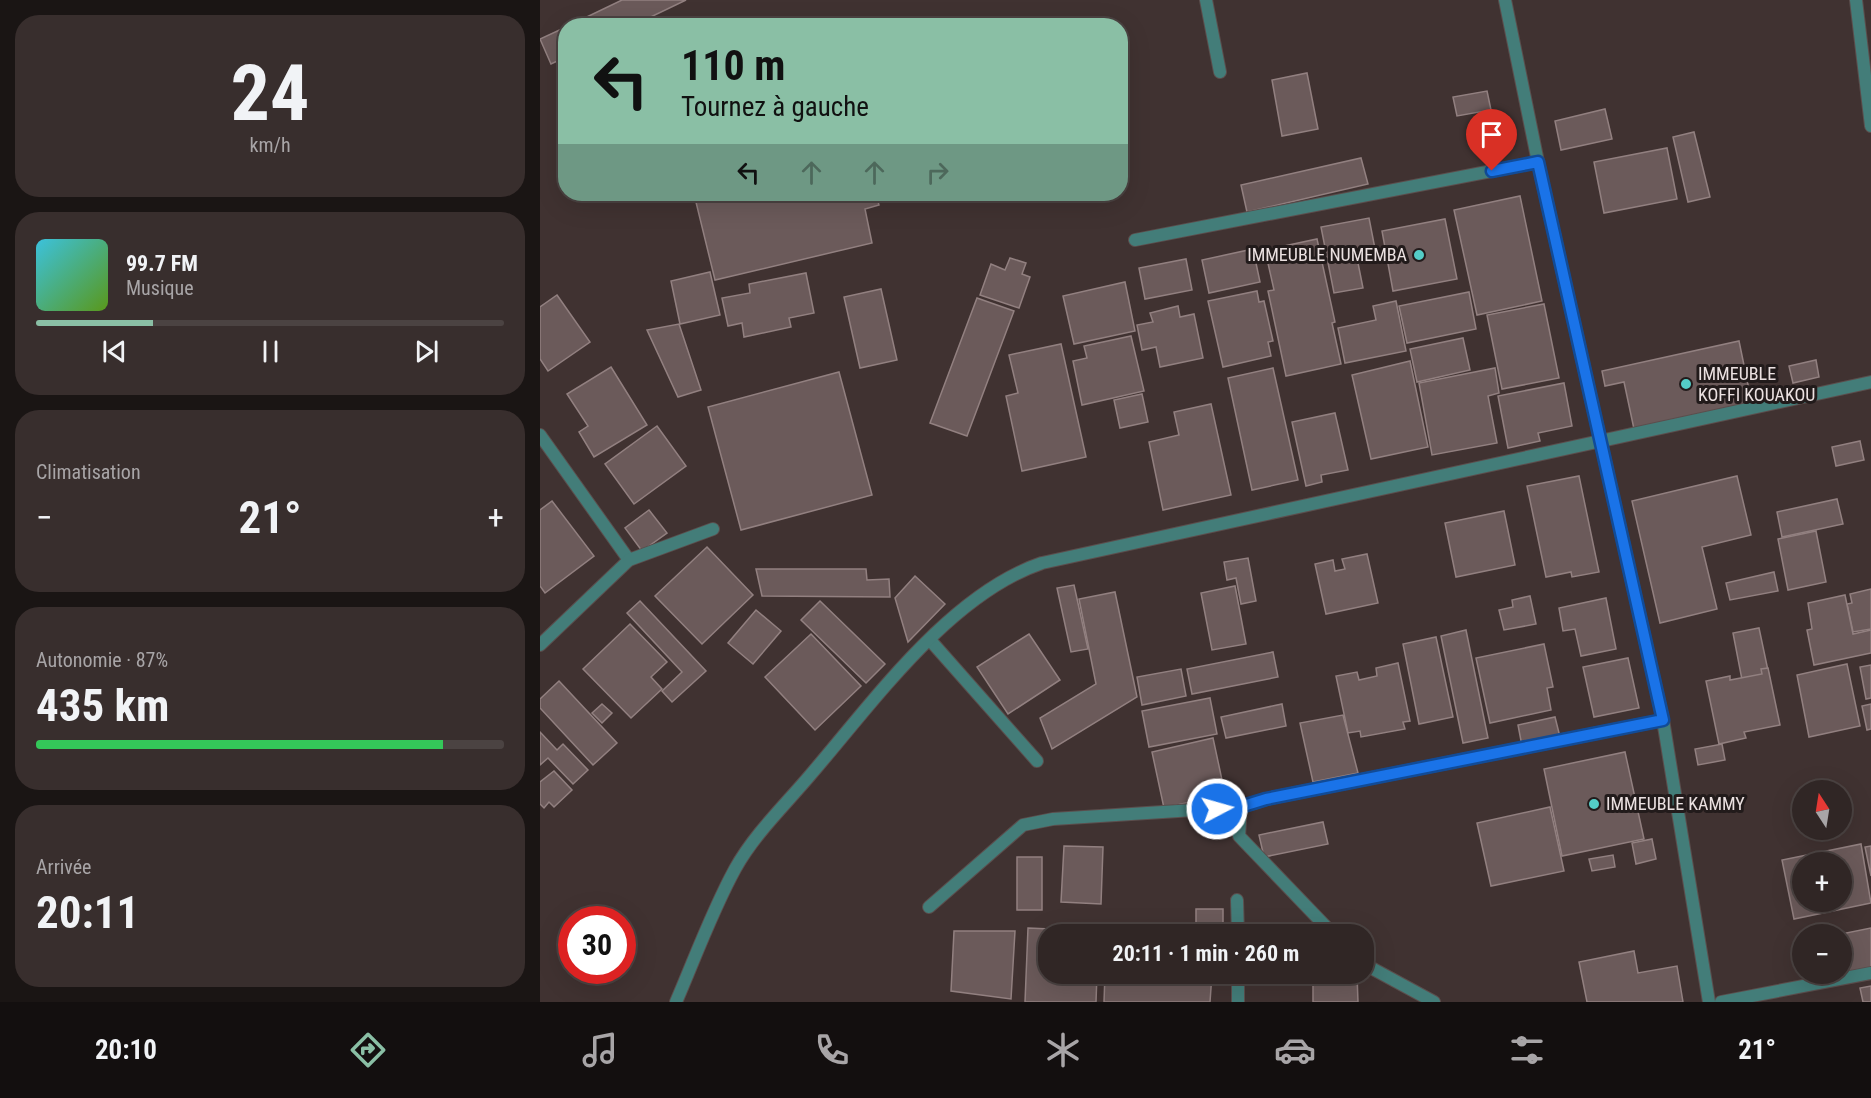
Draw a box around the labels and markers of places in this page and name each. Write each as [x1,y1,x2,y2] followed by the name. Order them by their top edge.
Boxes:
[1466,109,1517,171] pin
[1247,244,1408,265] place label: IMMEUBLE NUMEMBA
[1412,248,1426,262] marker: IMMEUBLE NUMEMBA
[1698,363,1815,405] place label: IMMEUBLE KOFFI KOUAKOU
[1679,377,1693,391] marker: IMMEUBLE KOFFI KOUAKOU
[1606,793,1745,814] place label: IMMEUBLE KAMMY
[1587,797,1601,811] marker: IMMEUBLE KAMMY

